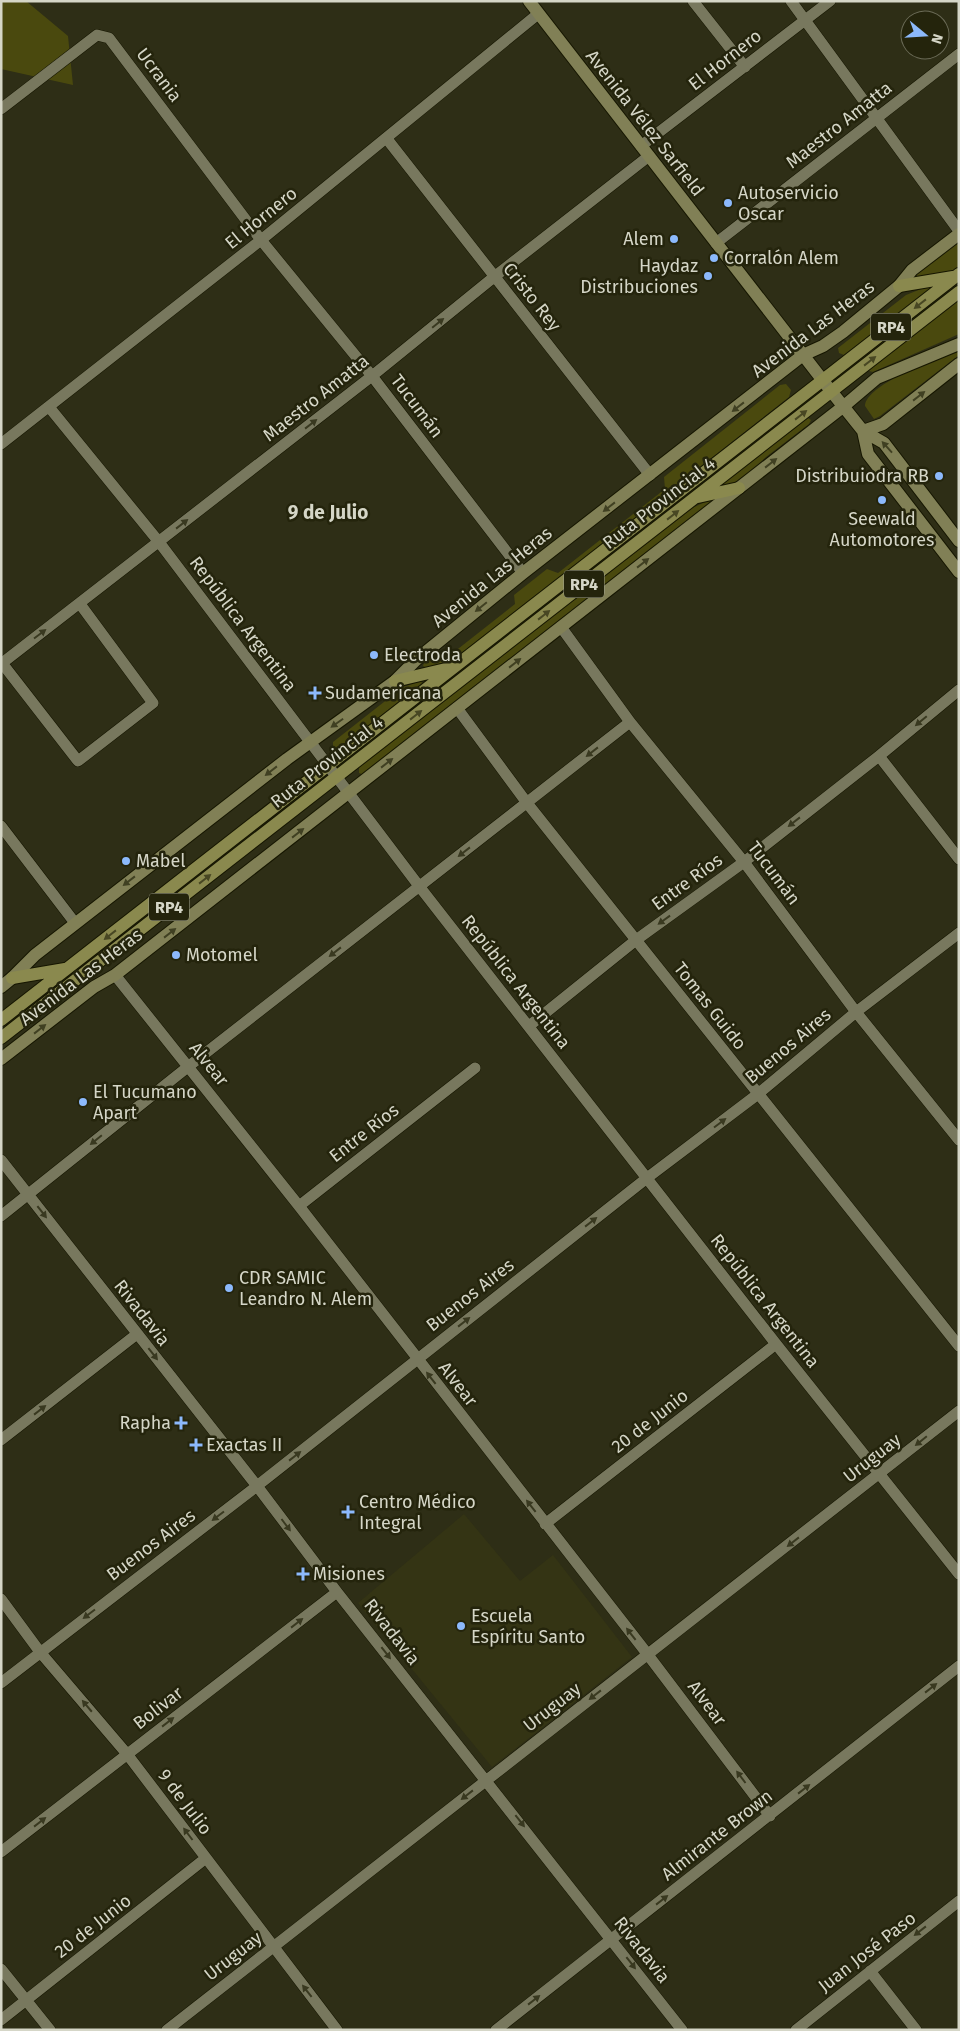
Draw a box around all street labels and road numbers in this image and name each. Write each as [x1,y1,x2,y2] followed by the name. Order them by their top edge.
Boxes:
[684,25,766,95] street label: El Hornero
[132,44,186,106] street label: Ucrania
[581,46,709,200] street label: Avenida Vélez Sarfield
[782,77,896,173] street label: Maestro Amatta
[220,182,302,254] street label: El Hornero
[498,258,566,336] street label: Cristo Rey
[747,276,879,382] street label: Avenida Las Heras
[871,314,911,341] road number: RP4
[259,350,373,446] street label: Maestro Amatta
[386,370,448,442] street label: Tucumán
[598,452,720,554] street label: Ruta Provincial 4
[428,522,556,632] street label: Avenida Las Heras
[185,552,301,696] street label: República Argentina
[564,570,604,598] road number: RP4
[266,711,388,813] street label: Ruta Provincial 4
[743,837,805,909] street label: Tucumán
[647,849,727,915] street label: Entre Ríos
[149,894,189,920] road number: RP4
[457,911,575,1053] street label: República Argentina
[15,924,147,1030] street label: Avenida Las Heras
[669,958,751,1054] street label: Tomas Guido
[741,1004,835,1088] street label: Buenos Aires
[185,1037,233,1091] street label: Alvear
[325,1099,403,1167] street label: Entre Ríos
[706,1230,824,1372] street label: República Argentina
[422,1254,518,1336] street label: Buenos Aires
[109,1275,175,1351] street label: Rivadavia
[434,1357,482,1411] street label: Alvear
[607,1384,693,1458] street label: 20 de Junio
[839,1429,905,1487] street label: Uruguay
[102,1504,200,1586] street label: Buenos Aires
[359,1594,425,1670] street label: Rivadavia
[683,1676,731,1730] street label: Alvear
[519,1678,585,1736] street label: Uruguay
[129,1682,187,1734] street label: Bolivar
[153,1765,217,1839] street label: 9 de Julio
[657,1785,777,1885] street label: Almirante Brown
[50,1889,136,1963] street label: 20 de Junio
[814,1907,920,1997] street label: Juan José Paso
[609,1912,675,1988] street label: Rivadavia
[200,1927,266,1985] street label: Uruguay

